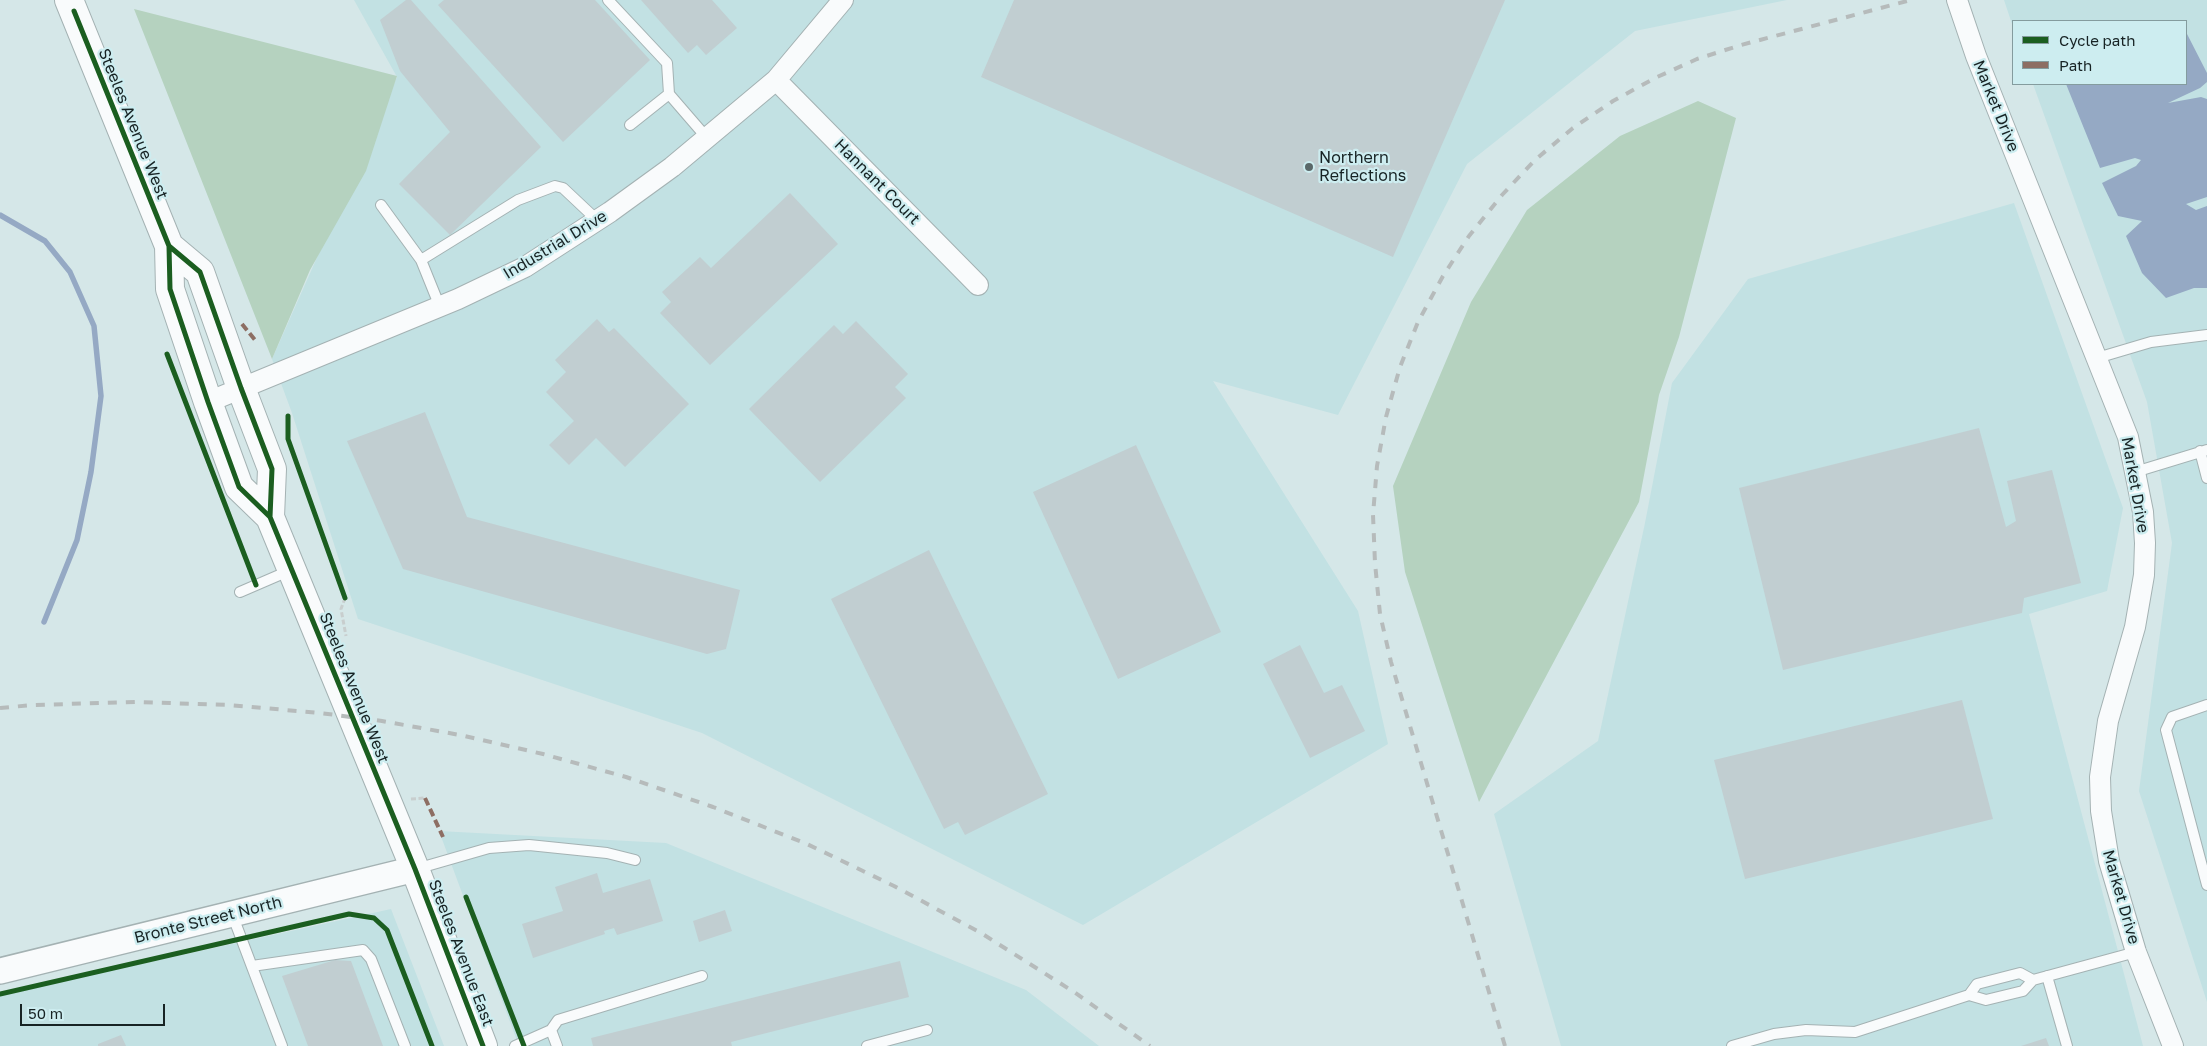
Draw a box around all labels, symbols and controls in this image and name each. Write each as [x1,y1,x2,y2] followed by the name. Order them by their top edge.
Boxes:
[2012,20,2187,85] legend
[2059,31,2135,49] text: Cycle path
[94,46,172,202] street label: Steeles Avenue West
[2059,56,2092,74] text: Path
[1969,57,2023,155] street label: Market Drive
[830,135,924,229] street label: Hannant Court
[1319,148,1406,186] place label: Northern Reflections
[1303,161,1315,173] marker: Northern Reflections
[500,206,610,284] street label: Industrial Drive
[2117,436,2153,534] street label: Market Drive
[315,610,393,766] street label: Steeles Avenue West
[2098,848,2144,946] street label: Market Drive
[424,877,498,1029] street label: Steeles Avenue East
[132,892,284,948] street label: Bronte Street North
[22,994,168,1026] scale bar
[28,1004,63,1022] text: 50 m

